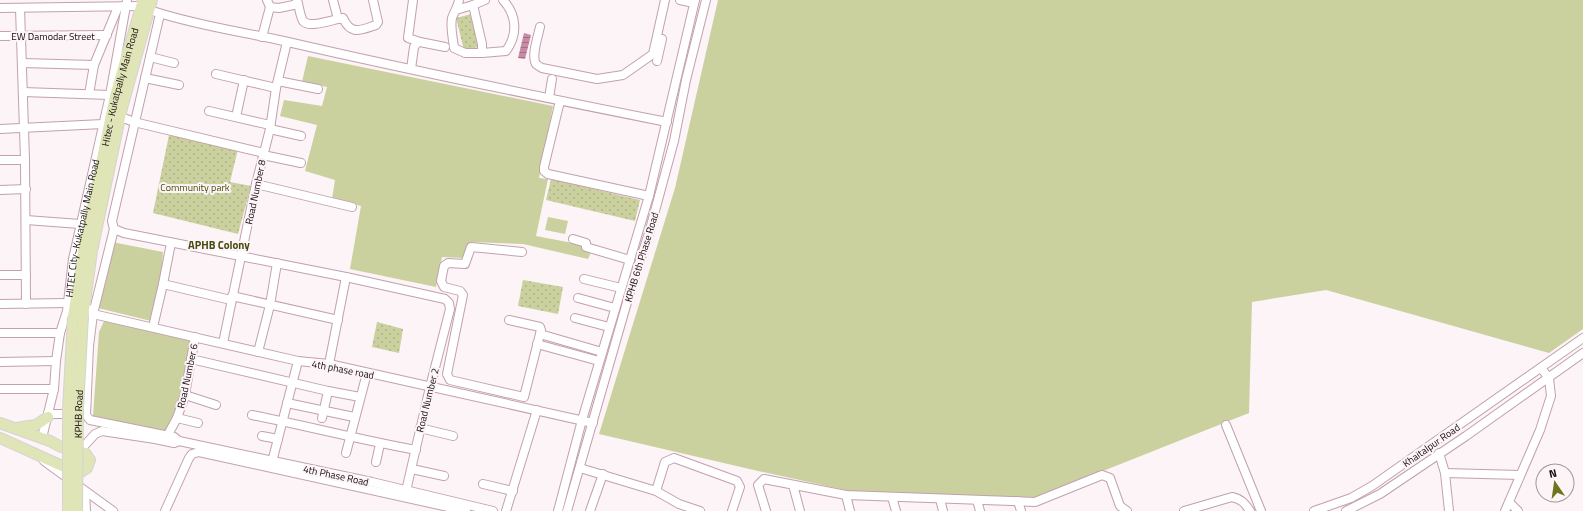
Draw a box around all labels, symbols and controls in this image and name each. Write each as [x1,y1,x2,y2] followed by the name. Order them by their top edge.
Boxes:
[98,26,143,147] street label: Hitec - Kukatpally Main Road
[11,29,95,44] street label: EW Damodar Street
[62,158,103,298] street label: HITEC City–Kukatpally Main Road
[241,158,270,226] street label: Road Number 8
[160,180,230,195] park label: Community park
[621,210,662,304] street label: KPHB 6th Phase Road
[188,237,250,253] district label: APHB Colony
[173,342,202,410] street label: Road Number 6
[310,356,375,383] street label: 4th phase road
[412,366,443,434] street label: Road Number 2
[71,389,87,438] street label: KPHB Road
[1400,420,1463,471] street label: Khaitalpur Road
[302,461,370,490] street label: 4th Phase Road
[1535,463,1575,503] north arrow
[1547,465,1558,482] text: N

